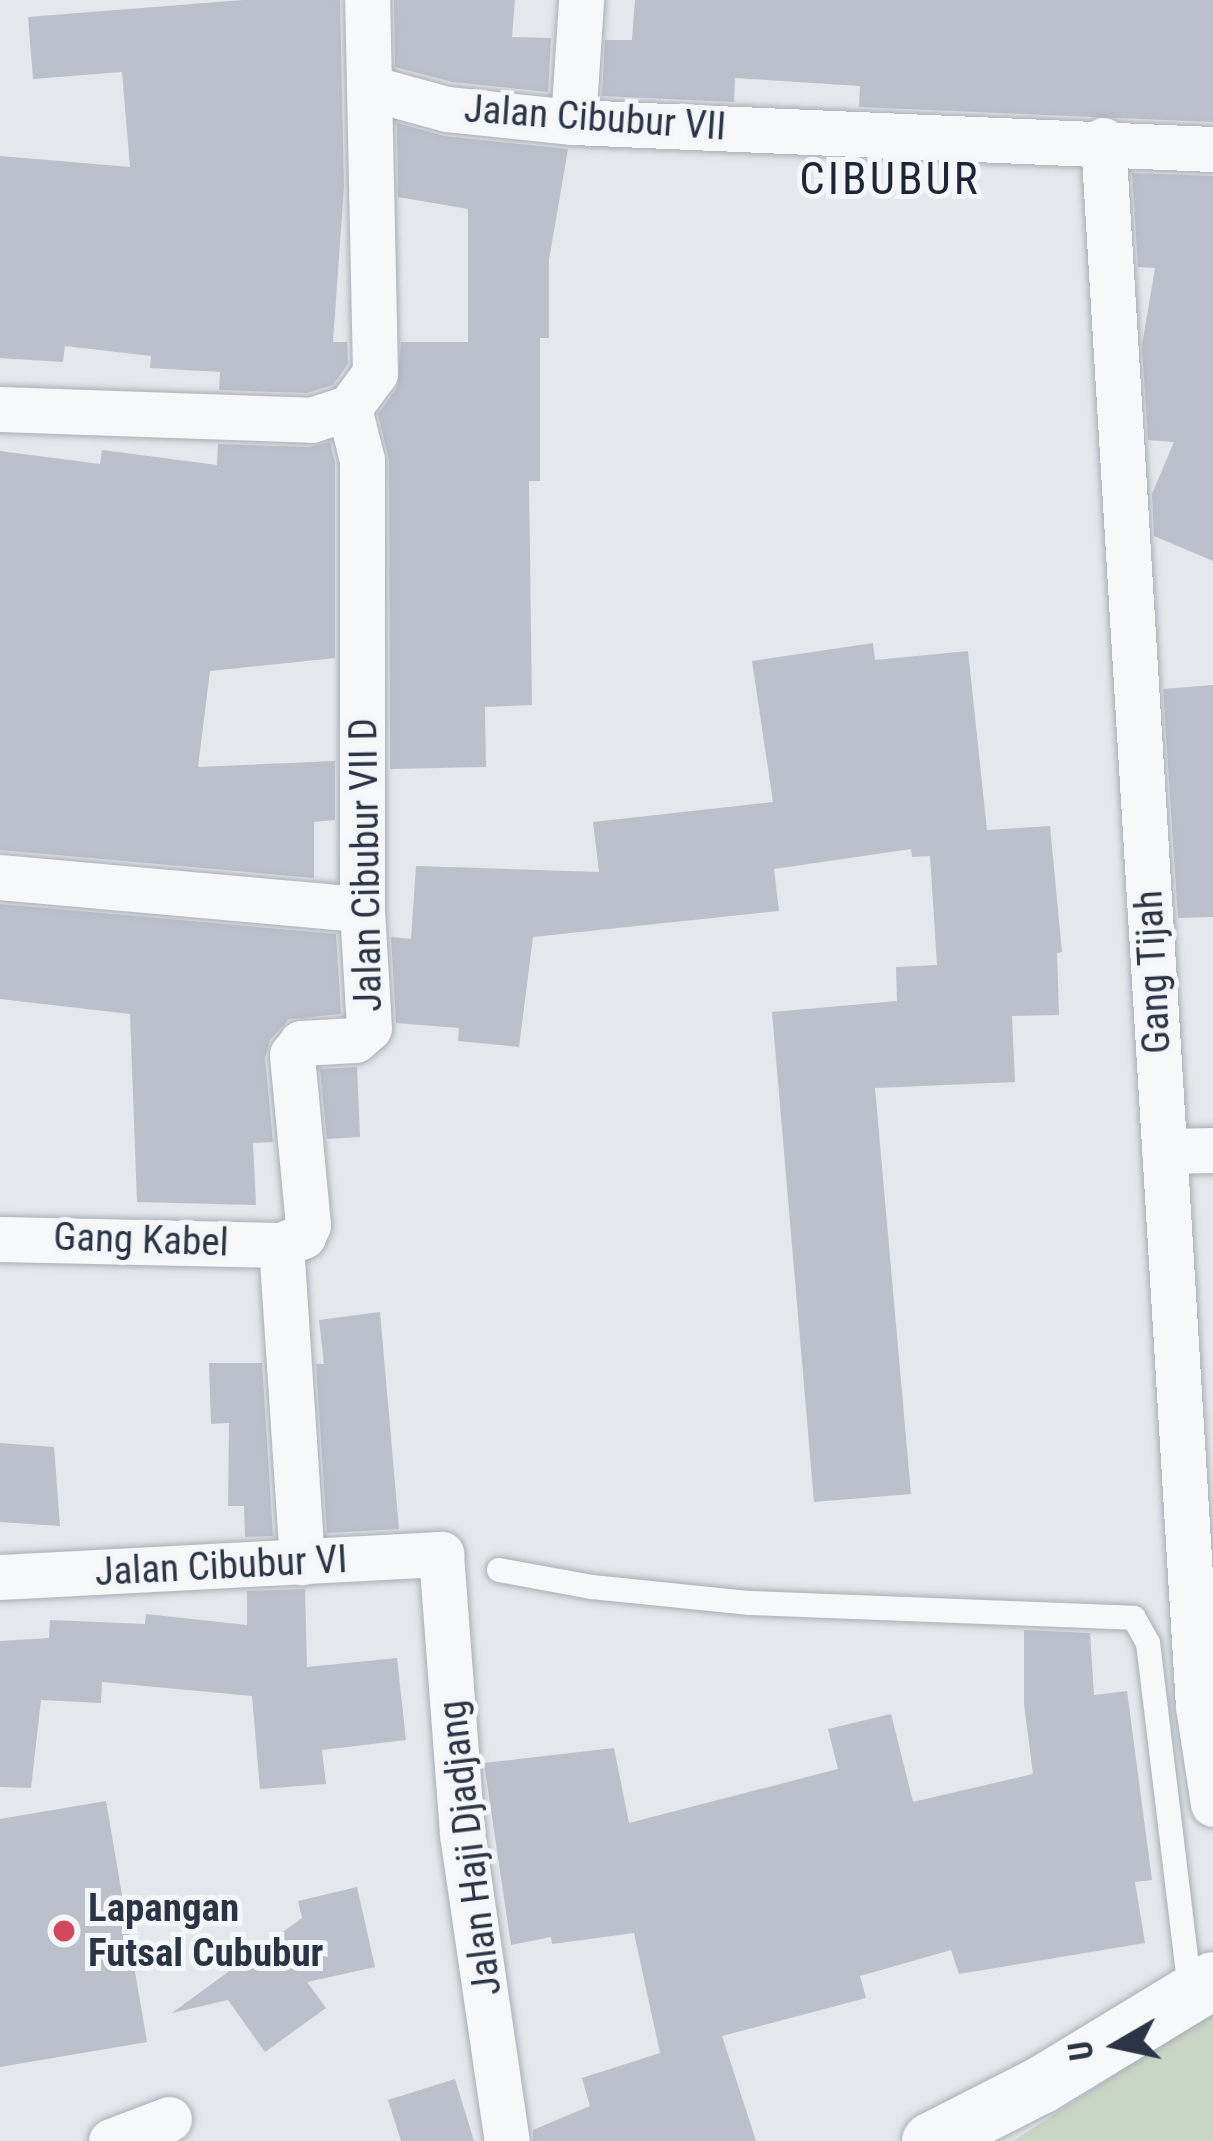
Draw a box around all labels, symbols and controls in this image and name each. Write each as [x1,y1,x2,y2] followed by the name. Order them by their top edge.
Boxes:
[462,86,728,150] street label: Jalan Cibubur VII
[799,152,981,206] district label: CIBUBUR
[340,718,392,1012] street label: Jalan Cibubur VII D
[1125,889,1181,1055] street label: Gang Tijah
[53,1214,229,1266] street label: Gang Kabel
[94,1536,348,1596] street label: Jalan Cibubur VI
[429,1698,511,1998] street label: Jalan Haji Djadjang
[88,1886,323,1977] place label: Lapangan Futsal Cububur
[51,1918,77,1944] marker: Lapangan Futsal Cububur
[1057,1985,1177,2105] north arrow
[1060,2038,1102,2063] text: U

